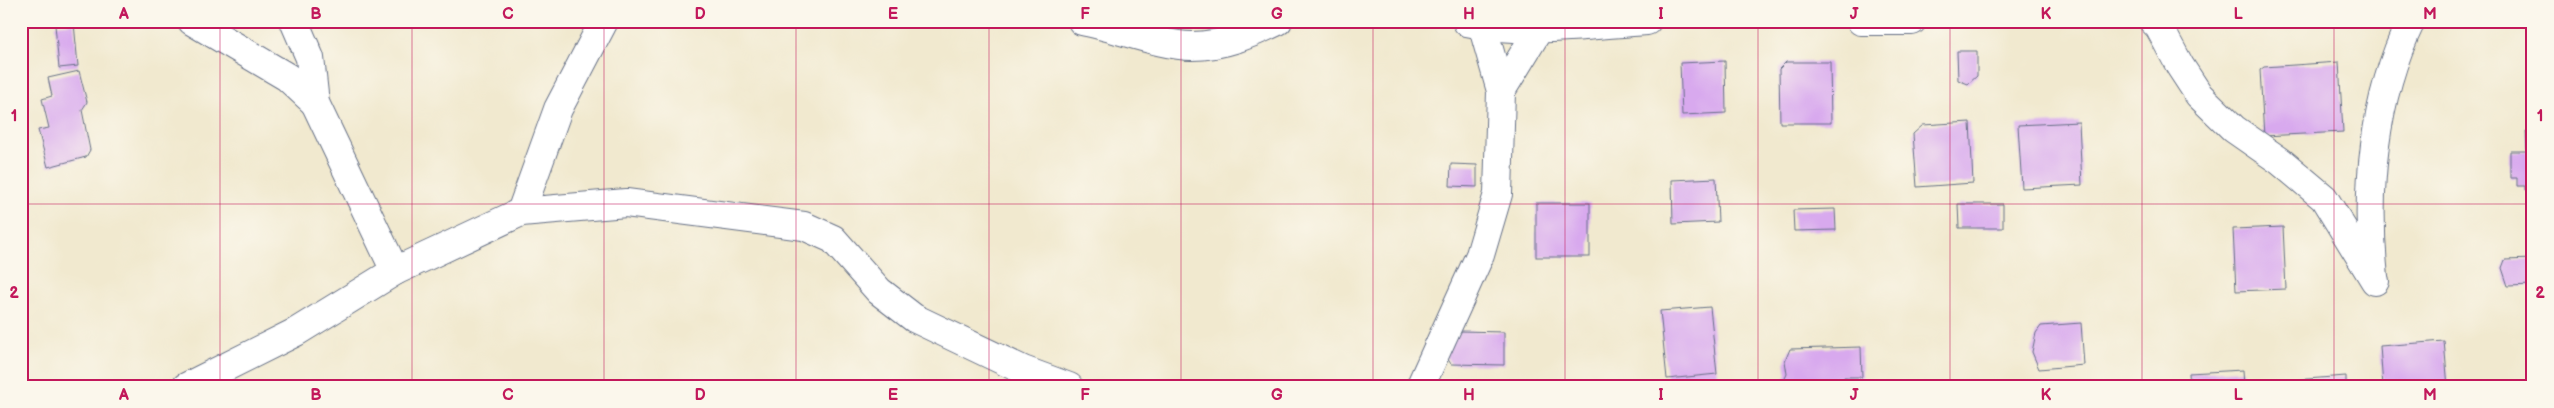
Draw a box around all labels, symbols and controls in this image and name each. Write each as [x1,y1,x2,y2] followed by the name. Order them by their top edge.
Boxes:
[118,5,129,24] text: A
[310,5,322,24] text: B
[502,5,514,24] text: C
[694,5,706,24] text: D
[888,5,898,24] text: E
[1080,5,1090,24] text: F
[1271,5,1283,24] text: G
[1463,5,1475,24] text: H
[1658,5,1664,24] text: I
[1850,5,1859,24] text: J
[2041,5,2052,24] text: K
[2233,5,2243,24] text: L
[2423,5,2437,24] text: M
[11,107,17,126] text: 1
[2537,107,2543,126] text: 1
[9,284,19,303] text: 2
[2535,284,2545,303] text: 2
[118,386,129,405] text: A
[310,386,322,405] text: B
[502,386,514,405] text: C
[694,386,706,405] text: D
[888,386,898,405] text: E
[1080,386,1090,405] text: F
[1271,386,1283,405] text: G
[1463,386,1475,405] text: H
[1658,386,1664,405] text: I
[1850,386,1859,405] text: J
[2041,386,2052,405] text: K
[2233,386,2243,405] text: L
[2423,386,2437,405] text: M

